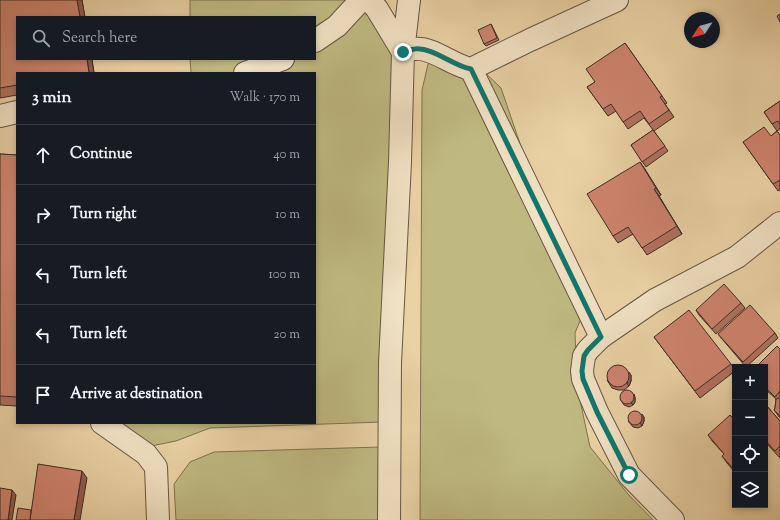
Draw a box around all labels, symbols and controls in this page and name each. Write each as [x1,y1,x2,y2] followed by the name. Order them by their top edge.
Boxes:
[684,12,720,48] north arrow
[16,16,316,60] search box
[30,27,52,49] icon: search
[62,28,137,49] text: Search here
[394,43,412,61] route end
[32,86,71,110] text: 3 min
[230,89,300,107] text: Walk · 170 m
[32,144,54,166] icon: ahead
[70,144,132,165] text: Continue
[273,146,300,164] text: 40 m
[32,204,54,226] icon: right
[70,204,136,225] text: Turn right
[275,206,300,224] text: 10 m
[32,264,54,286] icon: left
[70,264,127,285] text: Turn left
[268,266,300,284] text: 100 m
[32,324,54,346] icon: left
[70,324,127,345] text: Turn left
[274,326,300,344] text: 20 m
[732,364,768,508] map controls
[732,364,768,400] button: +
[32,384,54,406] icon: arrive
[70,384,203,405] text: Arrive at destination
[732,400,768,436] button: −
[732,436,768,472] button: locate
[620,466,638,484] route start
[732,472,768,508] button: layers

